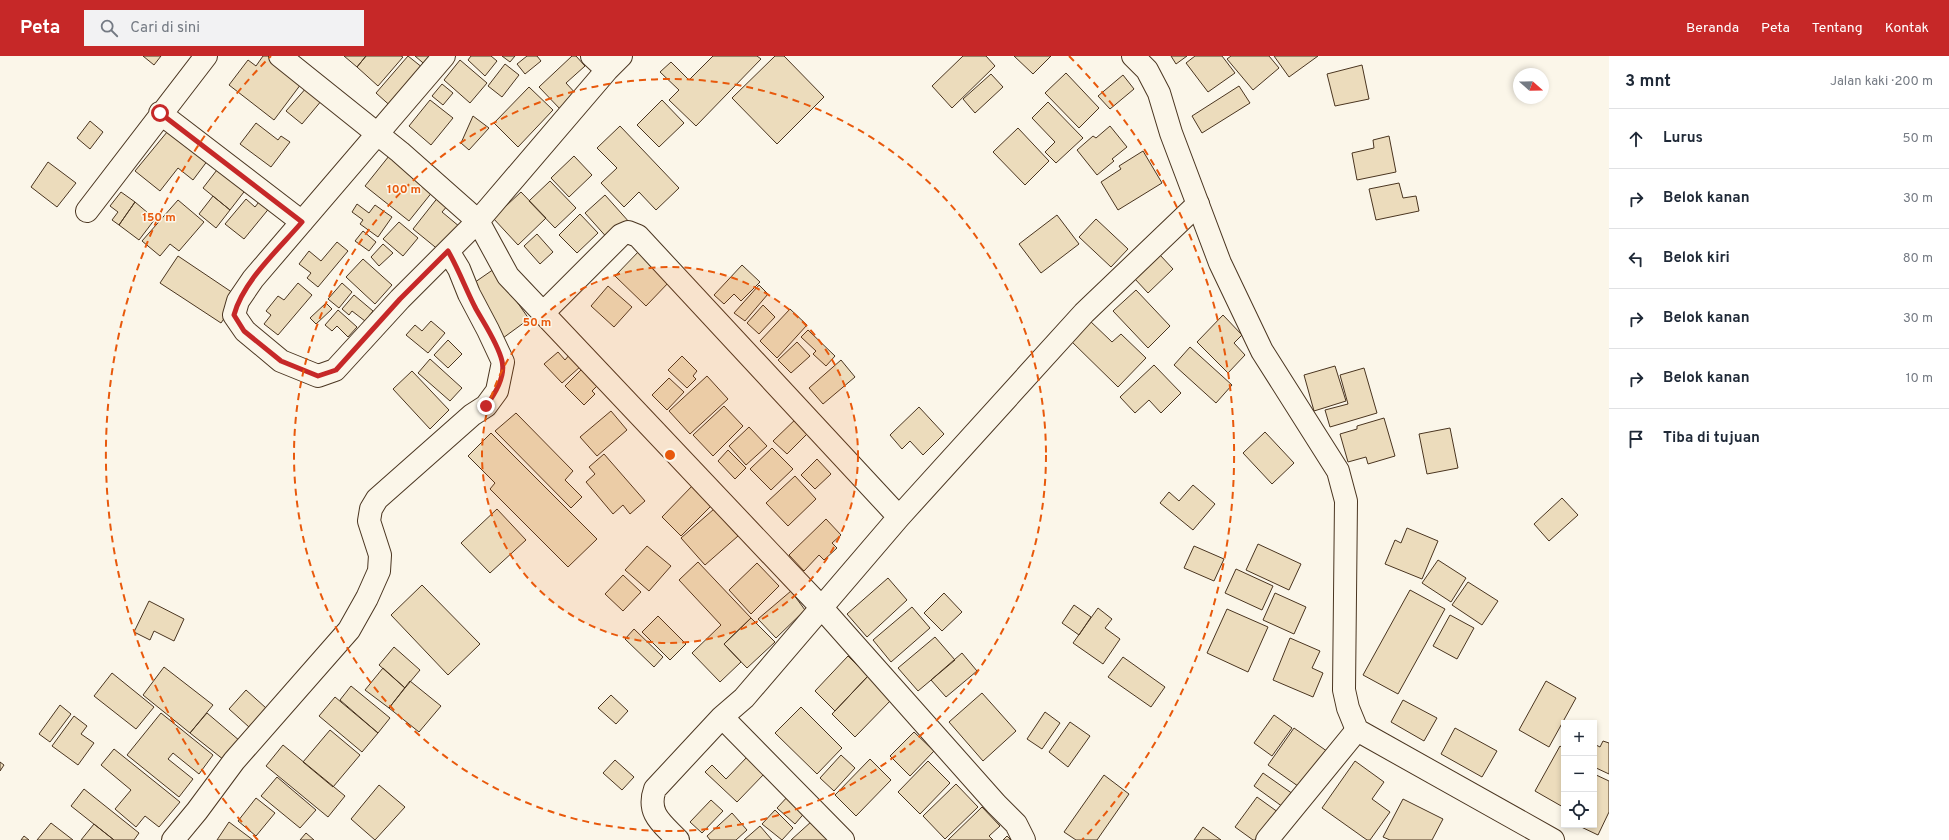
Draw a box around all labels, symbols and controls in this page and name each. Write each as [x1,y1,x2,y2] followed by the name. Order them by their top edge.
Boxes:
[84,10,364,46] search box
[20,16,60,40] text: Peta
[98,17,120,39] icon: search
[130,19,200,38] text: Cari di sini
[1686,20,1739,37] text: Beranda
[1761,20,1790,37] text: Peta
[1812,20,1863,37] text: Tentang
[1885,20,1929,37] text: Kontak
[1513,68,1549,104] north arrow
[1625,71,1671,93] text: 3 mnt
[1830,74,1933,90] text: Jalan kaki · 200 m
[151,104,169,122] route start
[1625,128,1647,150] icon: ahead
[1663,129,1703,148] text: Lurus
[1903,131,1933,147] text: 50 m
[387,182,421,198] text: 100 m
[1625,188,1647,210] icon: right
[1663,189,1750,208] text: Belok kanan
[1903,191,1933,207] text: 30 m
[142,210,176,226] text: 150 m
[1625,248,1647,270] icon: left
[1663,249,1730,268] text: Belok kiri
[1903,251,1933,267] text: 80 m
[1625,308,1647,330] icon: right
[1663,309,1750,328] text: Belok kanan
[1903,311,1933,327] text: 30 m
[523,315,551,331] text: 50 m
[1625,368,1647,390] icon: right
[1663,369,1750,388] text: Belok kanan
[1906,371,1933,387] text: 10 m
[477,397,495,415] route end
[1625,428,1647,450] icon: arrive
[1663,429,1760,448] text: Tiba di tujuan
[663,448,677,462] centre of rings
[1561,720,1597,828] map controls
[1561,720,1597,756] button: +
[1561,756,1597,792] button: −
[1561,792,1597,828] button: locate

